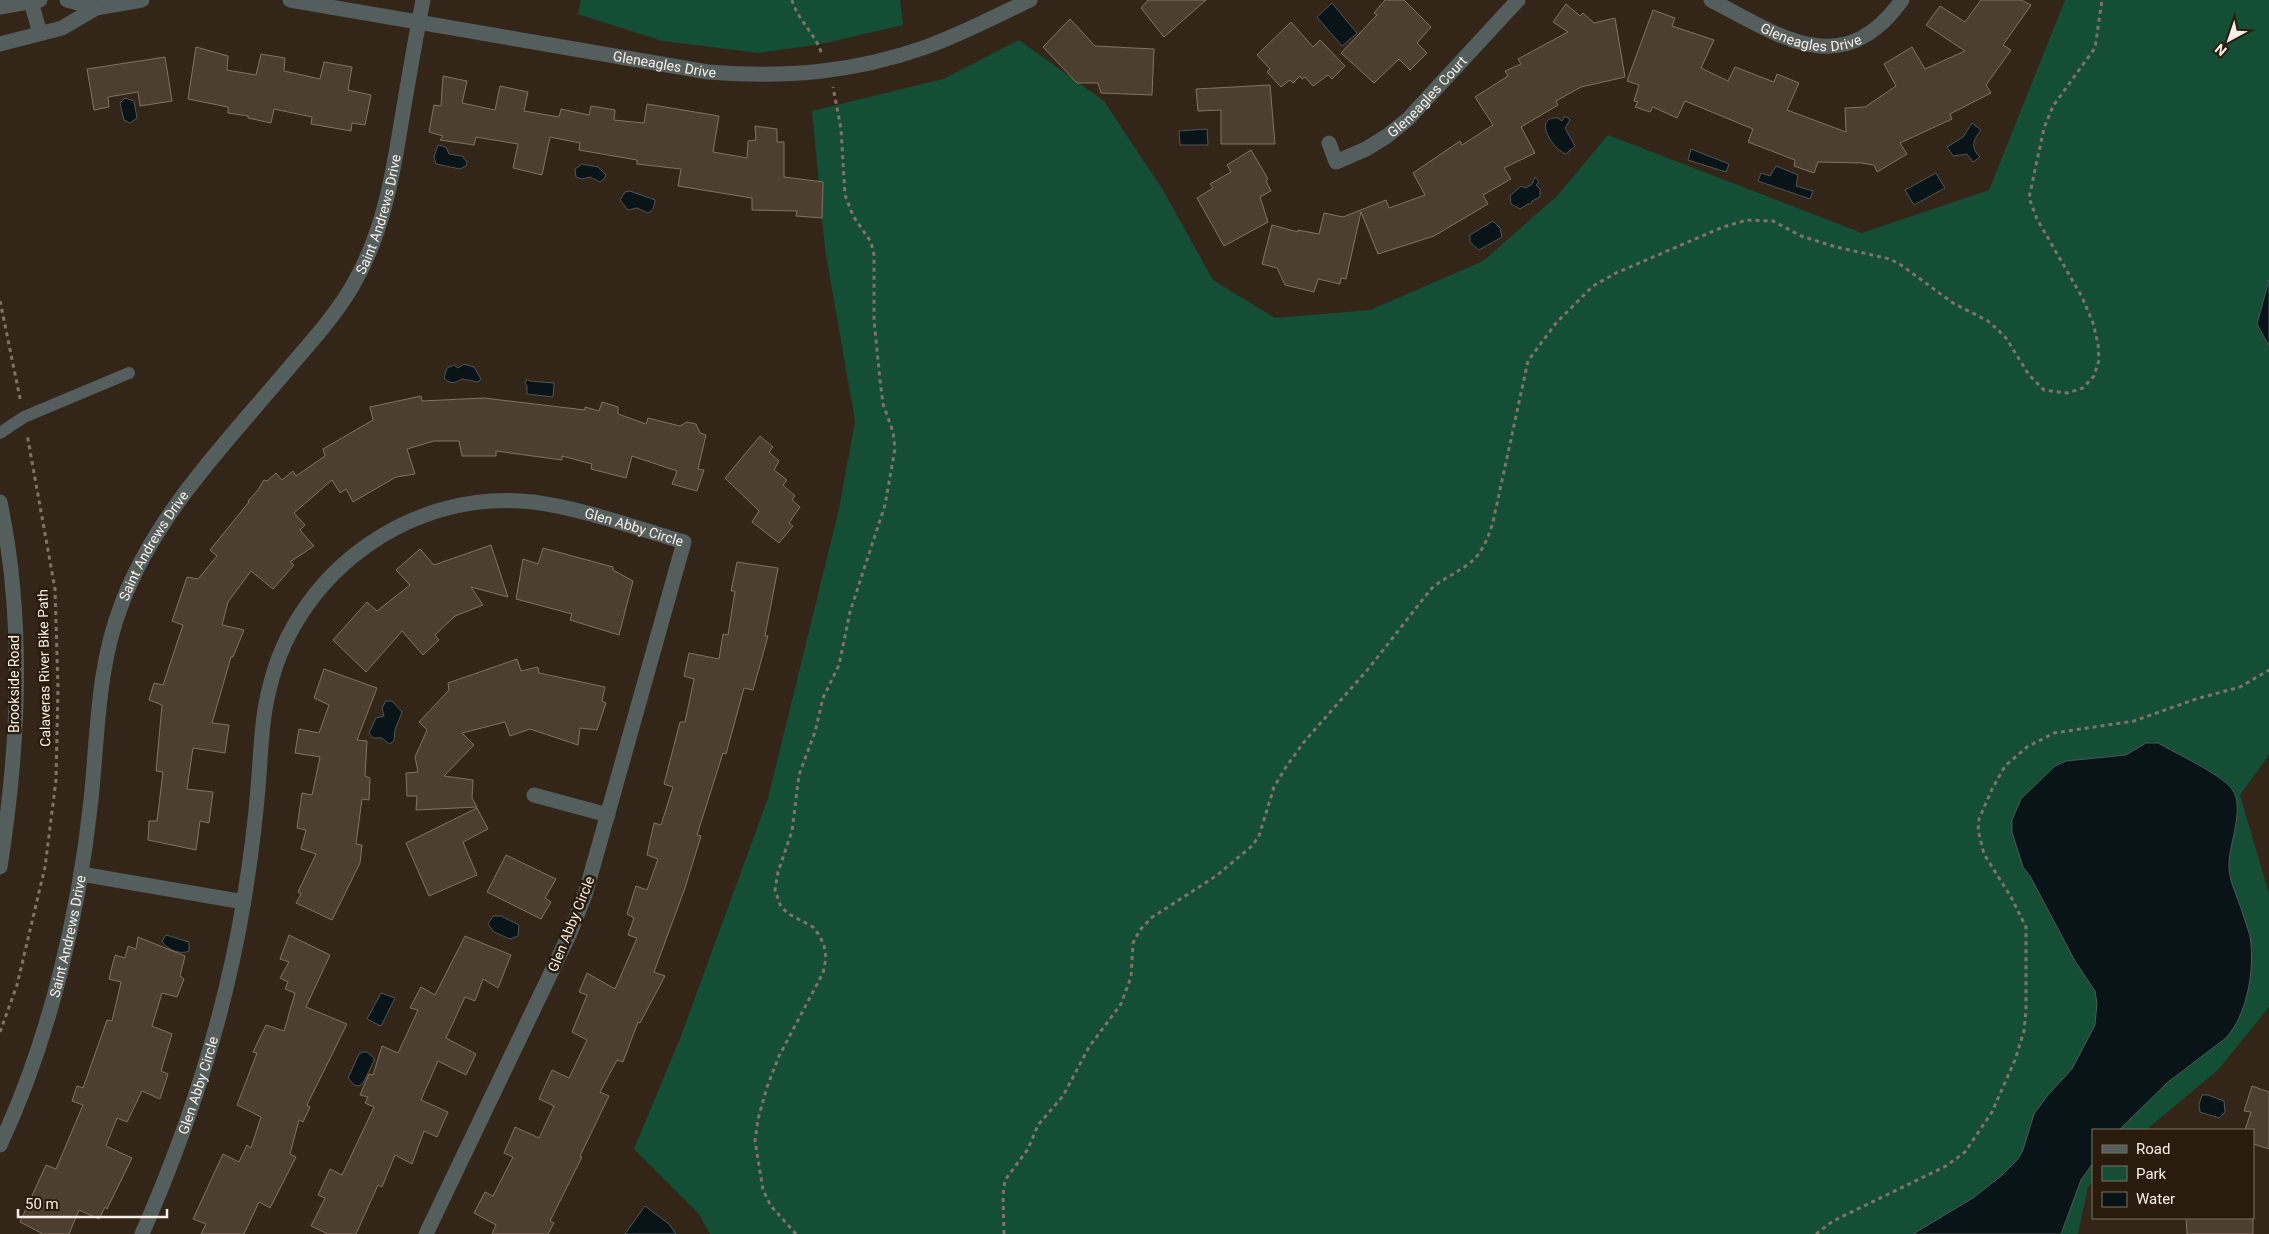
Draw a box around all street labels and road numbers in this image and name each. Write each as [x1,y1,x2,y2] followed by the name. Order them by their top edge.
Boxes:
[1758,20,1864,54] street label: Gleneagles Drive
[612,48,717,81] street label: Gleneagles Drive
[1384,52,1470,140] street label: Gleneagles Court
[352,153,404,277] street label: Saint Andrews Drive
[116,488,192,603] street label: Saint Andrews Drive
[583,505,685,549] street label: Glen Abby Circle
[35,589,53,747] street label: Calaveras River Bike Path
[6,635,22,733] street label: Brookside Road
[46,874,89,999] street label: Saint Andrews Drive
[545,874,597,974] street label: Glen Abby Circle
[175,1035,221,1136] street label: Glen Abby Circle

